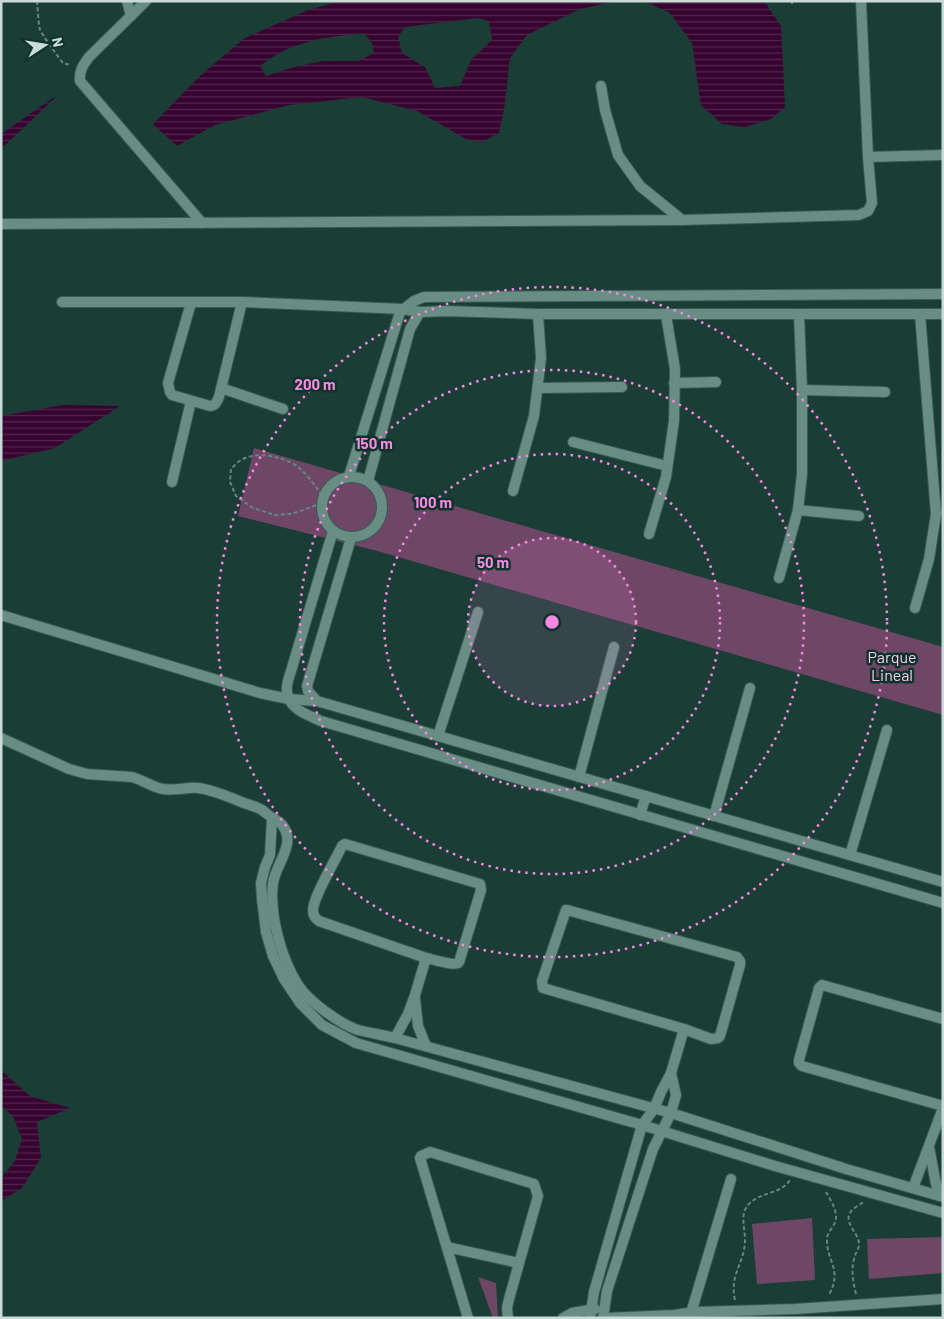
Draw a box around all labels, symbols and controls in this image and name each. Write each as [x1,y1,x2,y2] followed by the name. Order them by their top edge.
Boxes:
[20,20,70,70] north arrow
[49,36,67,49] text: N
[294,375,336,393] text: 200 m
[355,434,393,452] text: 150 m
[414,493,452,511] text: 100 m
[477,553,509,571] text: 50 m
[543,613,561,631] centre of rings
[867,647,917,684] park label: Parque Lineal

